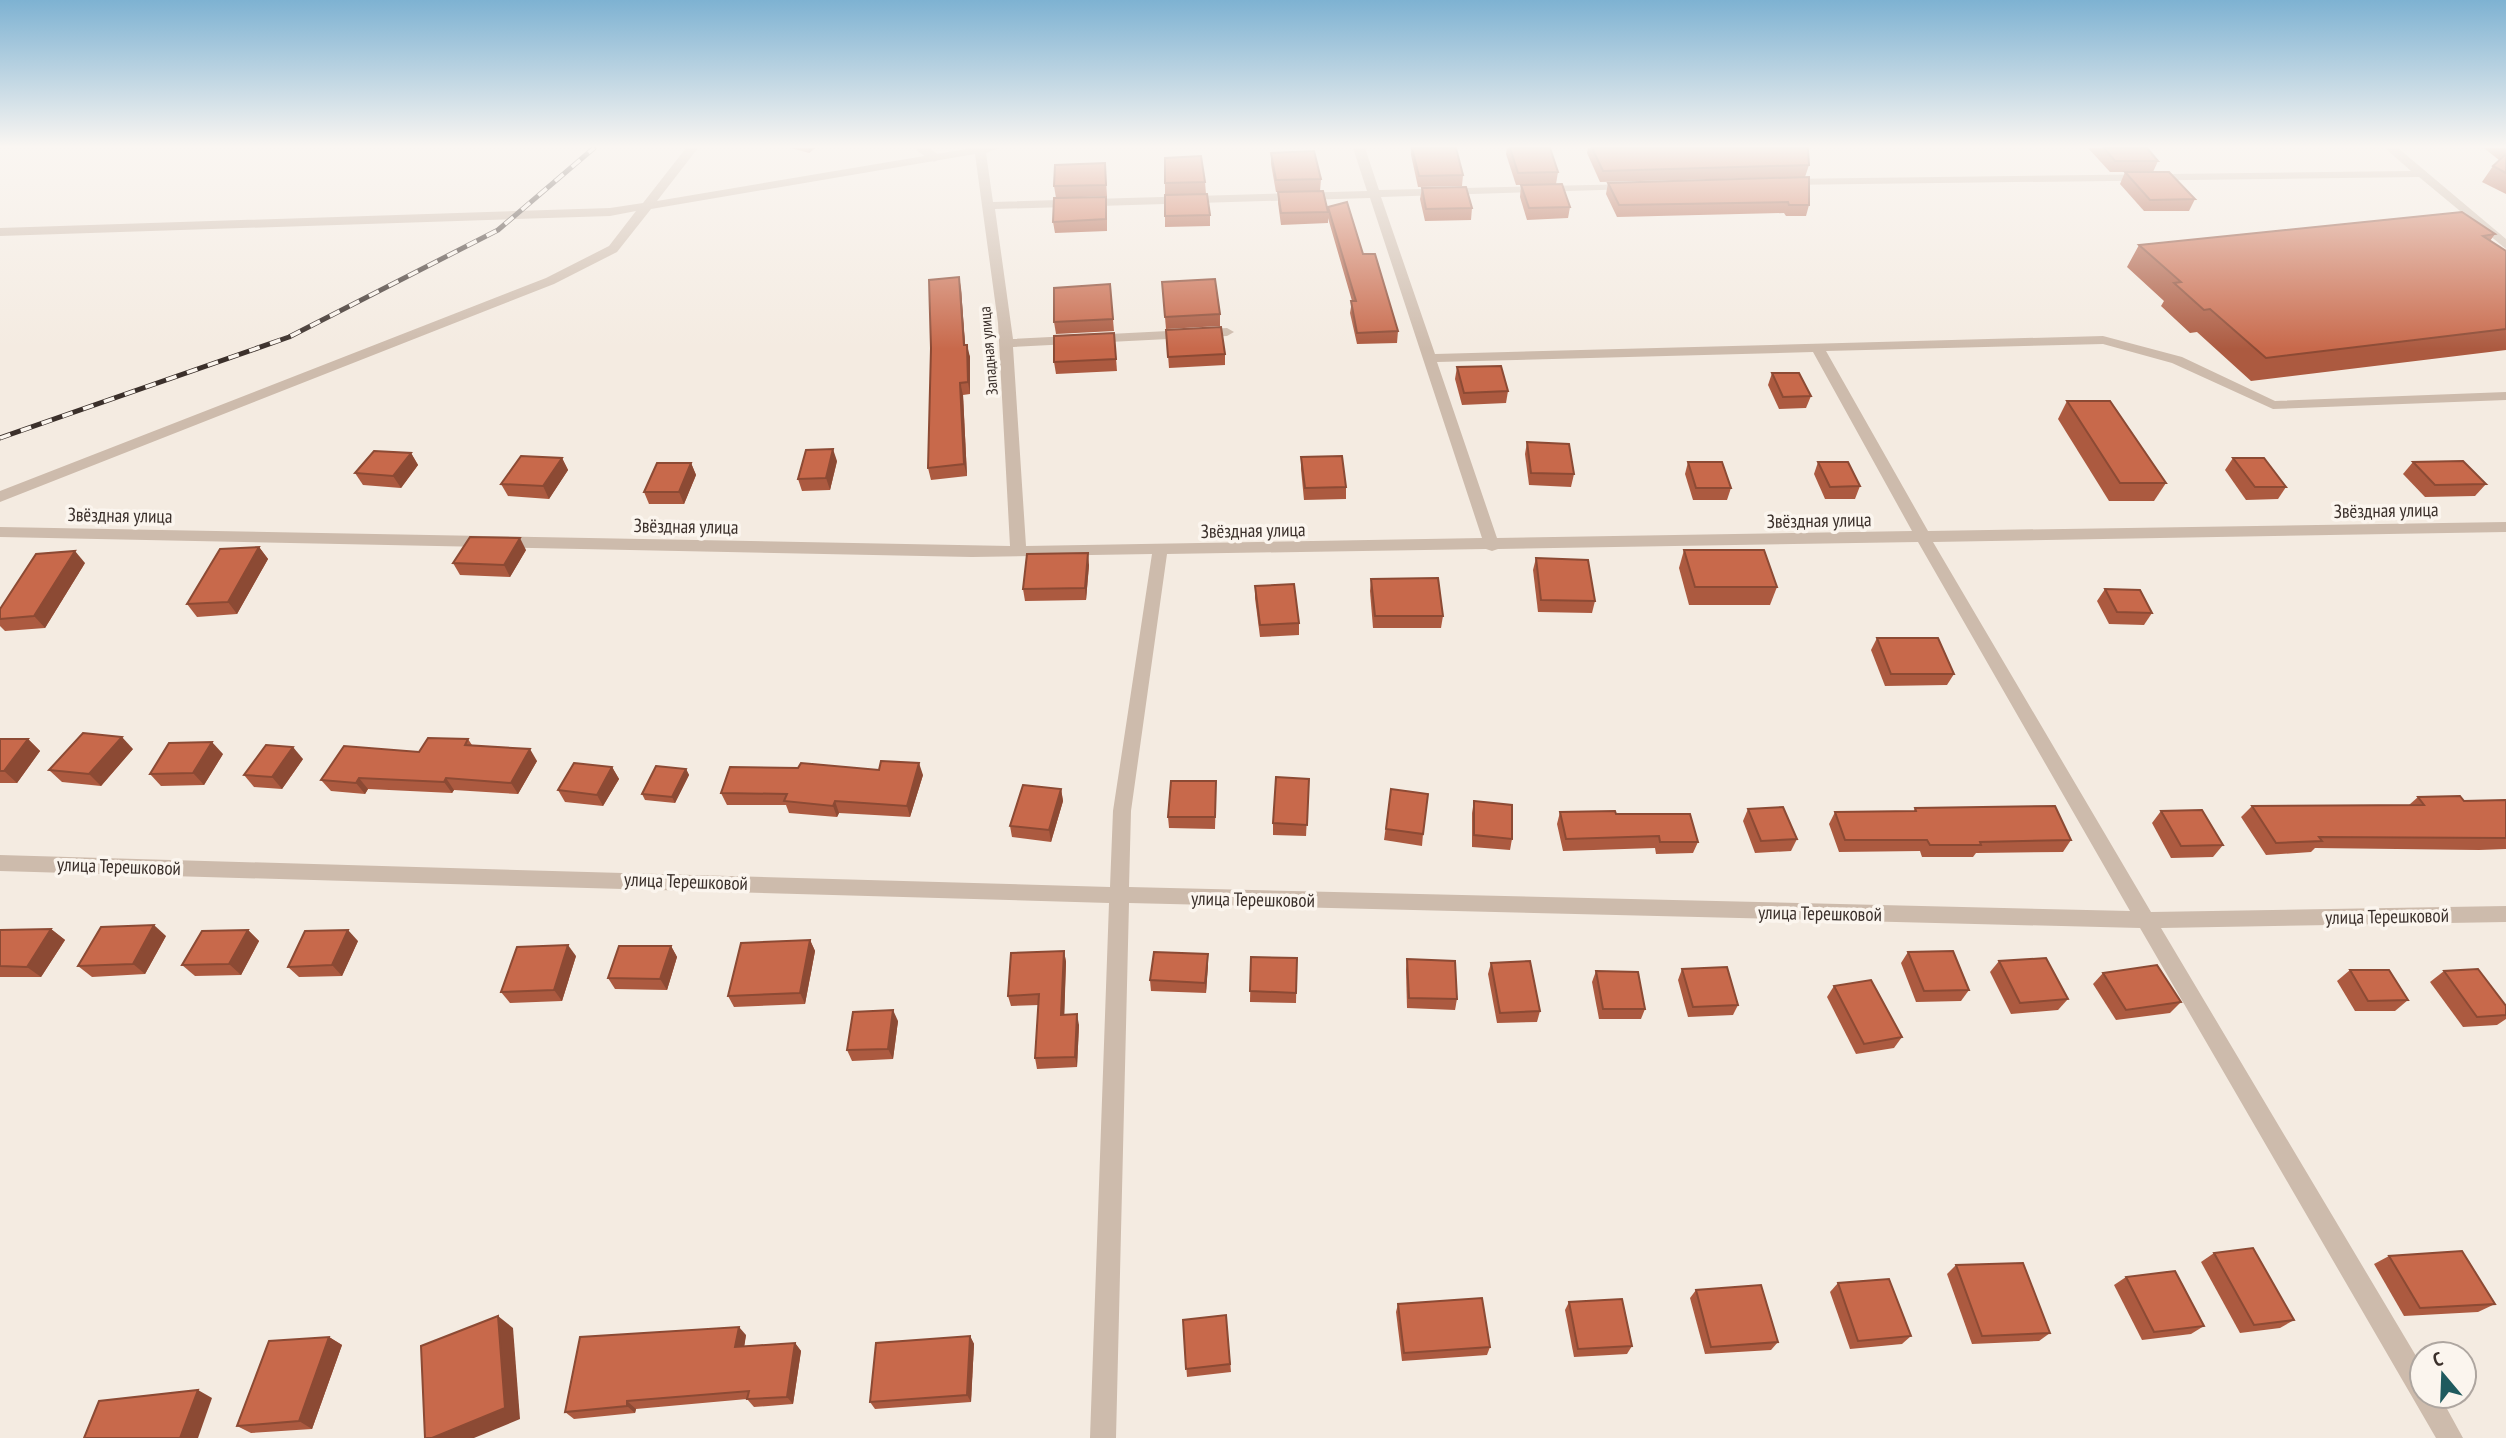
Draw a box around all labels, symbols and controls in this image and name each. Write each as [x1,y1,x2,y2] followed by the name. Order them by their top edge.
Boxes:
[974,306,1002,396] street label: Западная улица
[2333,497,2439,523] street label: Звёздная улица
[67,502,173,528] street label: Звёздная улица
[1766,507,1872,533] street label: Звёздная улица
[633,513,739,539] street label: Звёздная улица
[1200,517,1306,543] street label: Звёздная улица
[57,852,181,880] street label: улица Терешковой
[624,867,748,895] street label: улица Терешковой
[1191,886,1315,912] street label: улица Терешковой
[1758,900,1882,926] street label: улица Терешковой
[2325,903,2449,929] street label: улица Терешковой
[2408,1340,2478,1410] north arrow
[2429,1346,2446,1372] text: С

